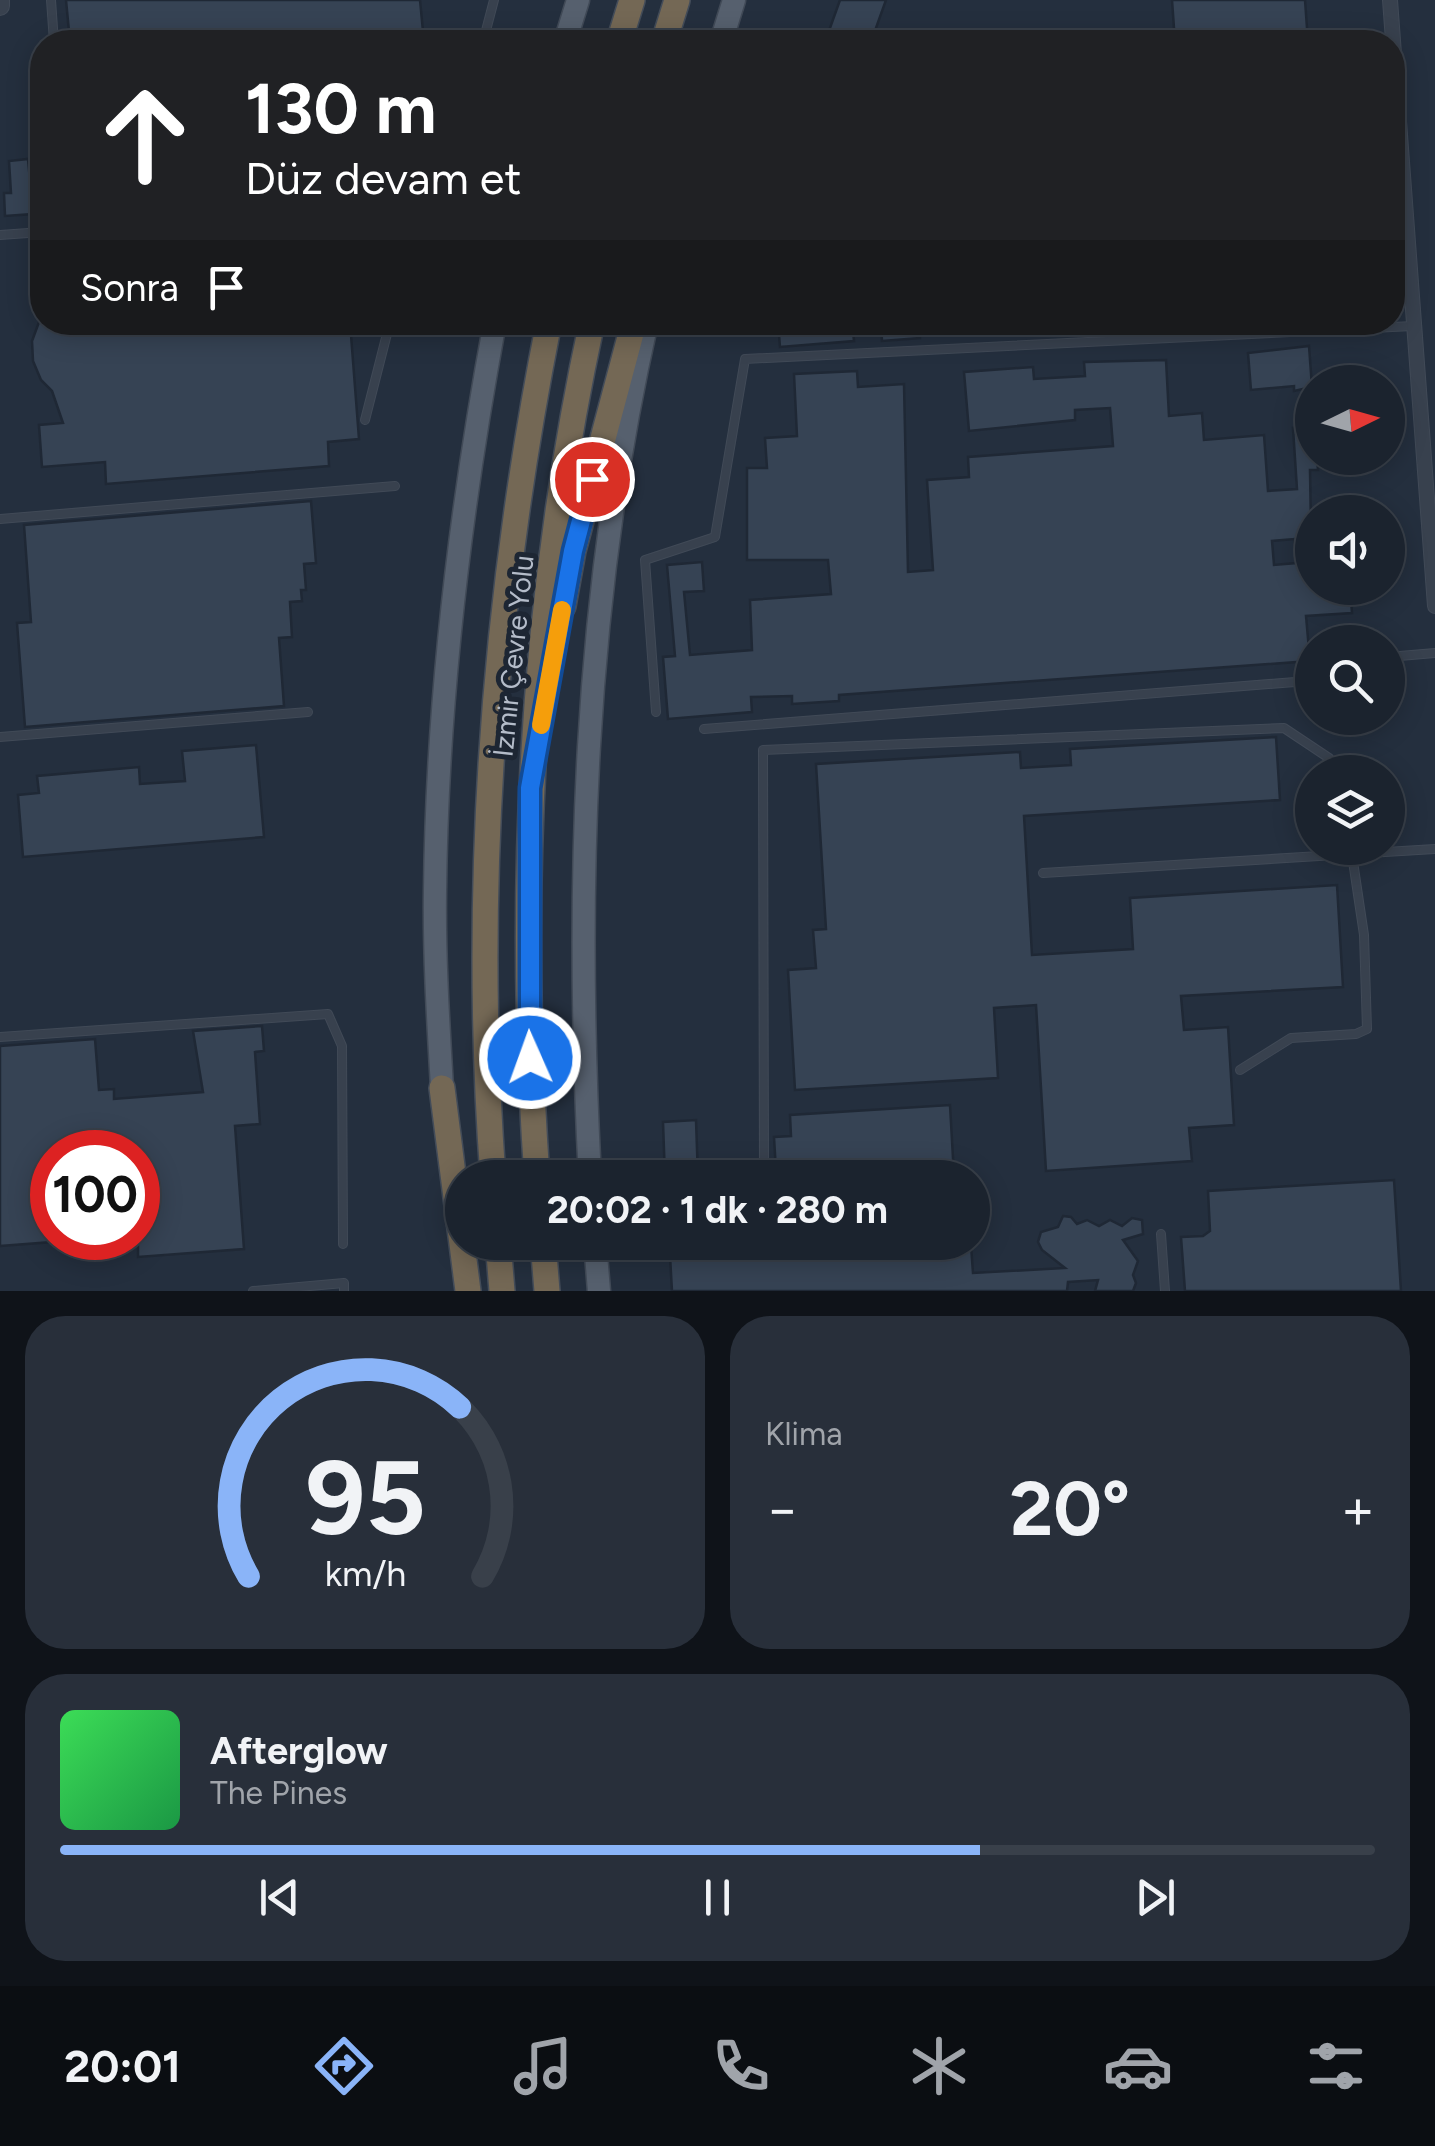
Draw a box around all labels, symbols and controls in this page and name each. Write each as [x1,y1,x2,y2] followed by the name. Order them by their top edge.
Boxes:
[245,66,437,151] text: 130 m
[80,70,210,200] icon: ahead
[245,151,521,205] text: Düz devam et
[199,260,254,315] icon: arrive
[80,265,179,311] text: Sonra
[1295,365,1405,475] north arrow
[1295,365,1405,865] map controls
[550,437,635,522] pin
[565,452,620,507] icon: arrive
[1295,495,1405,605] button: sound
[486,553,540,759] street label: İzmir Çevre Yolu
[1295,625,1405,735] button: search
[1295,755,1405,865] button: layers
[478,1006,582,1110] position arrow
[30,1130,160,1260] speed limit sign: 100
[547,1187,888,1233] text: 20:02 · 1 dk · 280 m
[765,1415,843,1453] text: Klima
[305,1435,425,1560] text: 95
[1010,1464,1130,1554] text: 20°
[765,1476,799,1542] text: −
[1341,1476,1375,1542] text: +
[324,1552,406,1595] text: km/h
[210,1728,388,1774] text: Afterglow
[210,1774,347,1812] text: The Pines
[252,1870,307,1925] icon: previous
[690,1870,745,1925] icon: pause
[1128,1870,1183,1925] icon: next
[309,2031,379,2101] icon: directions
[508,2031,578,2101] icon: music
[706,2031,776,2101] icon: phone
[904,2031,974,2101] icon: climate
[1103,2031,1173,2101] icon: car
[1301,2031,1371,2101] icon: filters
[64,2039,181,2093] text: 20:01

